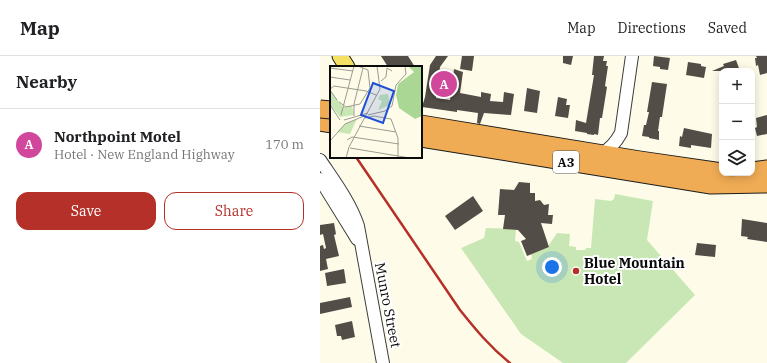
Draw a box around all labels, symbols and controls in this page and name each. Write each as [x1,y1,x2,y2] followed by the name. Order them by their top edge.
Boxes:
[20,16,60,40] text: Map
[567,19,596,37] text: Map
[618,19,686,37] text: Directions
[708,19,747,37] text: Saved
[330,66,422,158] inset map
[719,68,755,176] map controls
[719,68,755,104] button: +
[431,69,457,99] pin: A
[16,71,77,93] text: Nearby
[719,104,755,140] button: −
[54,127,181,146] text: Northpoint Motel
[24,136,34,153] text: A
[265,136,304,153] text: 170 m
[719,140,755,176] button: layers
[54,146,235,163] text: Hotel · New England Highway
[553,151,579,173] road number: A3
[16,192,156,230] button: Save
[164,192,304,230] button: Share
[584,254,685,288] place label: Blue Mountain Hotel
[542,257,562,277] your location
[371,261,405,349] street label: Munro Street
[571,266,581,276] marker: Blue Mountain Hotel

